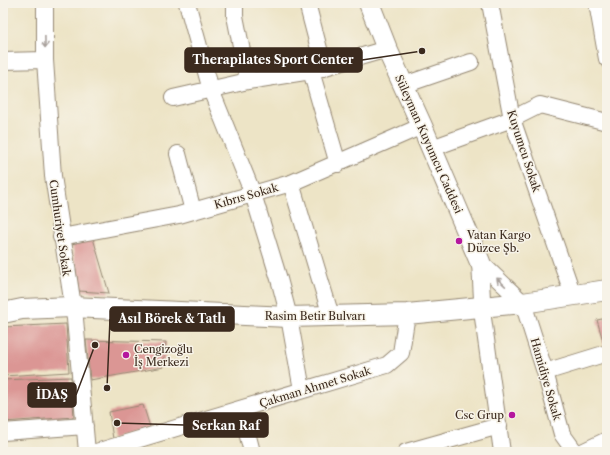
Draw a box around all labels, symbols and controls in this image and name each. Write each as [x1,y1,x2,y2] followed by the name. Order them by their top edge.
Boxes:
[41,35,49,48] one-way arrow
[185,48,362,72] callout: Therapilates Sport Center
[192,52,354,67] text: Therapilates Sport Center
[392,73,466,216] street label: Süleyman Kuyumcu Caddesi
[504,108,544,194] street label: Kuyumcu Sokak
[46,179,74,278] street label: Cumhuriyet Sokak
[212,180,280,212] street label: Kıbrıs Sokak
[466,228,531,255] place label: Vatan Kargo Düzce Şb.
[454,236,464,246] marker: Vatan Kargo Düzce Şb.
[496,278,507,287] one-way arrow
[110,307,234,331] callout: Asıl Börek & Tatlı
[265,309,366,323] street label: Rasim Betir Bulvarı
[117,311,226,326] text: Asıl Börek & Tatlı
[528,336,565,422] street label: Hamidiye Sokak
[134,342,193,369] place label: Cengizoğlu İş Merkezi
[121,350,131,360] marker: Cengizoğlu İş Merkezi
[258,363,373,411] street label: Çakman Ahmet Sokak
[28,383,76,407] callout: İDAŞ
[36,386,68,402] text: İDAŞ
[455,408,504,422] place label: Csc Grup
[507,410,517,420] marker: Csc Grup
[184,413,268,437] callout: Serkan Raf
[192,418,262,433] text: Serkan Raf

